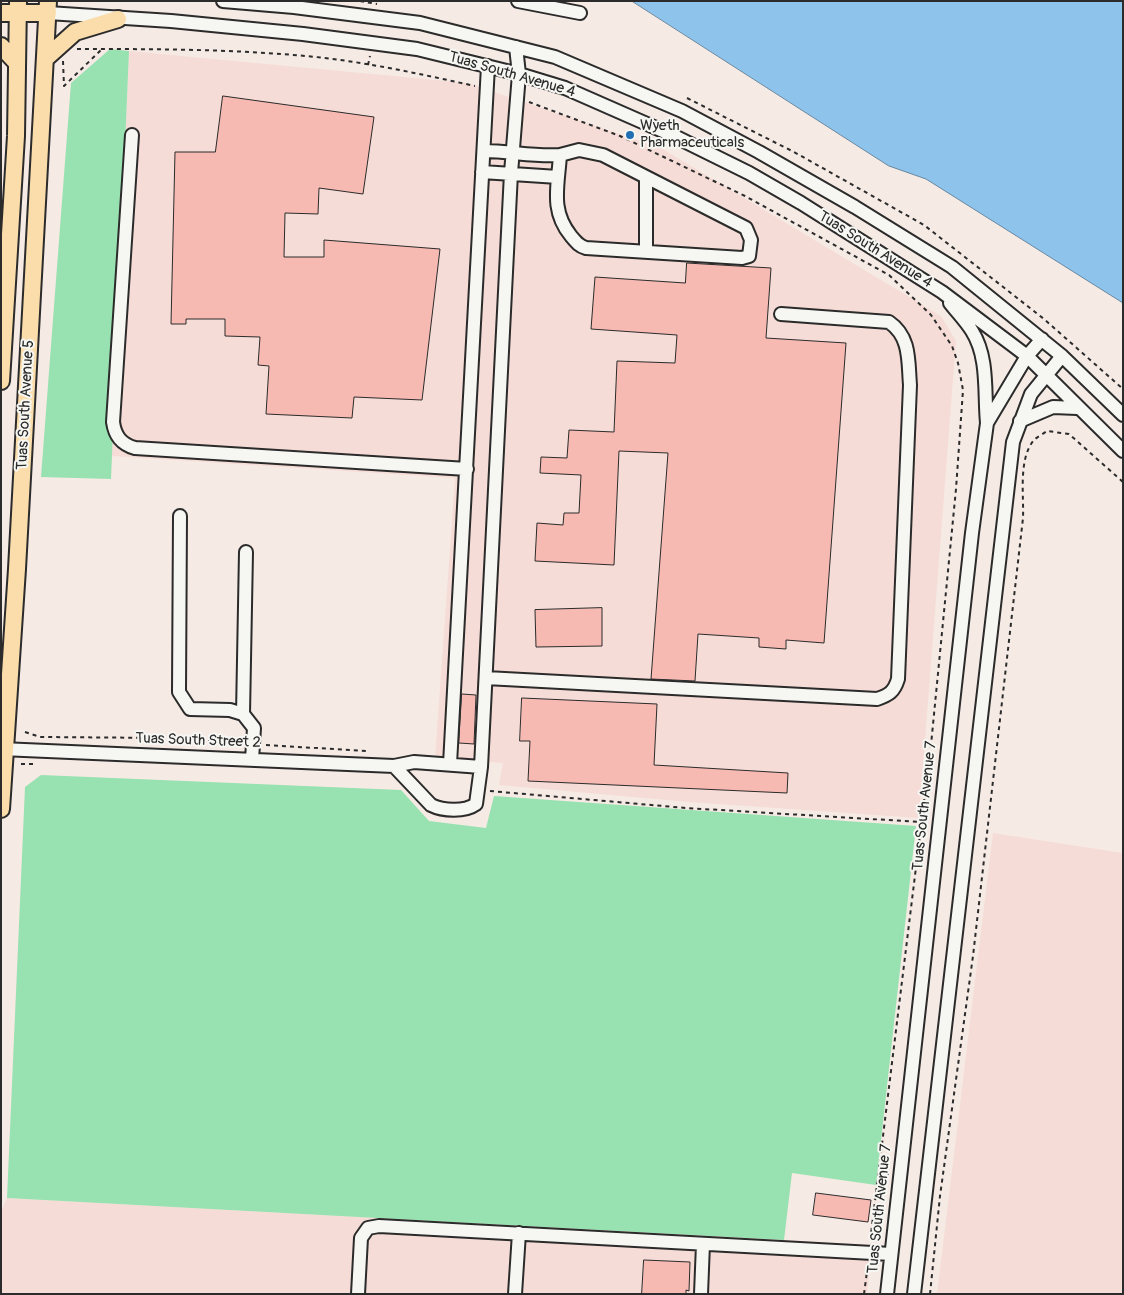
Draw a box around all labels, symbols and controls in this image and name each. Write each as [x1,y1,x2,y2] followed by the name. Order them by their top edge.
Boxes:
[447,48,577,102] street label: Tuas South Avenue 4
[640,117,744,152] place label: Wyeth Pharmaceuticals
[624,129,636,141] marker: Wyeth Pharmaceuticals
[815,208,935,292] street label: Tuas South Avenue 4
[14,339,38,471] street label: Tuas South Avenue 5
[135,730,261,752] street label: Tuas South Street 2
[909,740,941,872] street label: Tuas South Avenue 7
[864,1143,896,1275] street label: Tuas South Avenue 7

